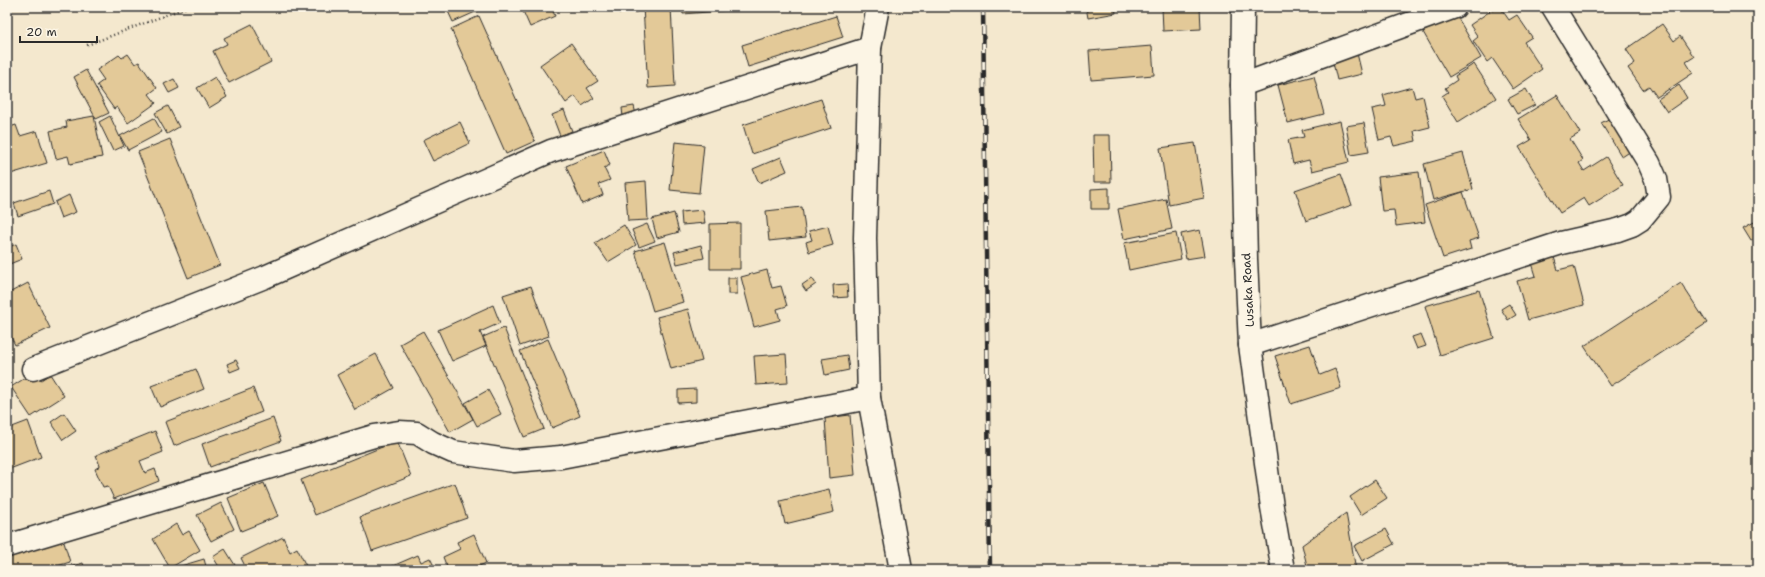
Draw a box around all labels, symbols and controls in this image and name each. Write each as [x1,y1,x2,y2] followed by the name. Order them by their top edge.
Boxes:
[20,18,97,44] scale bar
[26,24,57,40] text: 20 m
[1238,252,1258,328] street label: Lusaka Road

